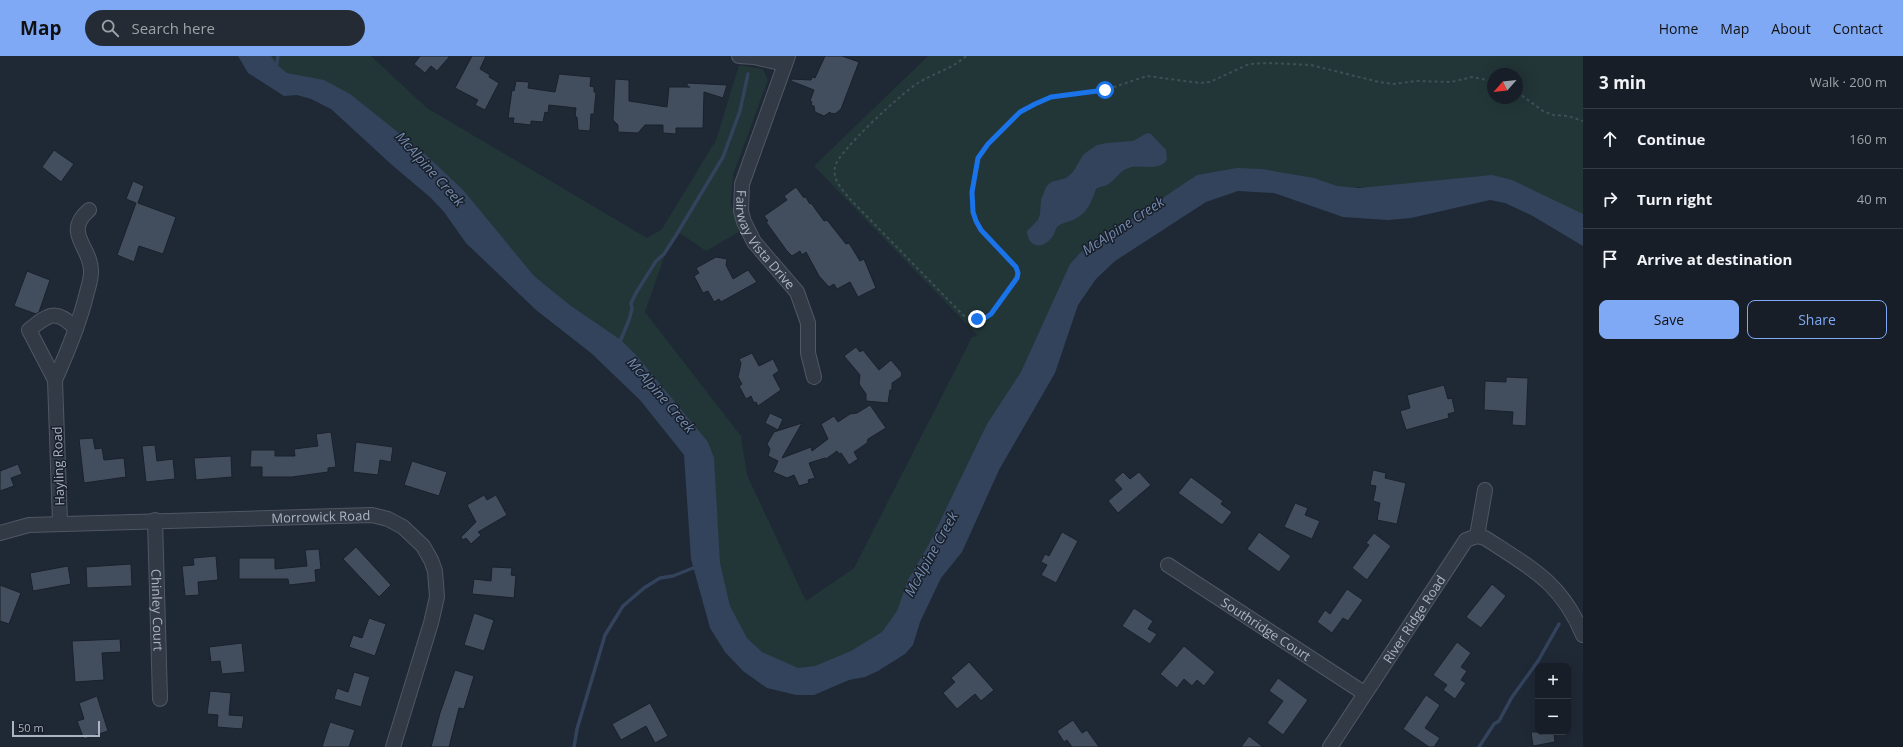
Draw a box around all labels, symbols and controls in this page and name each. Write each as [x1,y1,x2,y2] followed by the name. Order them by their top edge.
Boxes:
[85,10,365,46] search box
[20,15,61,41] text: Map
[99,17,121,39] icon: search
[131,18,215,38] text: Search here
[1659,19,1698,38] text: Home
[1720,19,1749,38] text: Map
[1771,19,1811,38] text: About
[1833,19,1883,38] text: Contact
[1487,68,1523,104] north arrow
[1599,71,1646,94] text: 3 min
[1810,73,1887,91] text: Walk · 200 m
[1096,81,1114,99] route start
[392,127,470,211] water label: McAlpine Creek
[1599,128,1621,150] icon: ahead
[1637,129,1705,149] text: Continue
[1849,130,1887,148] text: 160 m
[1599,188,1621,210] icon: right
[1637,189,1712,209] text: Turn right
[732,190,799,293] street label: Fairway Vista Drive
[1857,190,1887,208] text: 40 m
[1078,191,1168,259] water label: McAlpine Creek
[1599,248,1621,270] icon: arrive
[1637,249,1792,269] text: Arrive at destination
[1599,300,1739,339] button: Save
[1747,300,1887,339] button: Share
[968,310,986,328] route end
[623,353,700,437] water label: McAlpine Creek
[48,426,68,506] street label: Hayling Road
[271,506,370,527] street label: Morrowick Road
[899,507,962,600] water label: McAlpine Creek
[147,569,168,652] street label: Chinley Court
[1378,572,1450,667] street label: River Ridge Road
[1218,593,1315,665] street label: Southridge Court
[1535,663,1571,735] map controls
[1535,663,1571,699] button: +
[1535,699,1571,735] button: −
[12,719,100,738] scale bar
[18,720,44,735] text: 50 m

